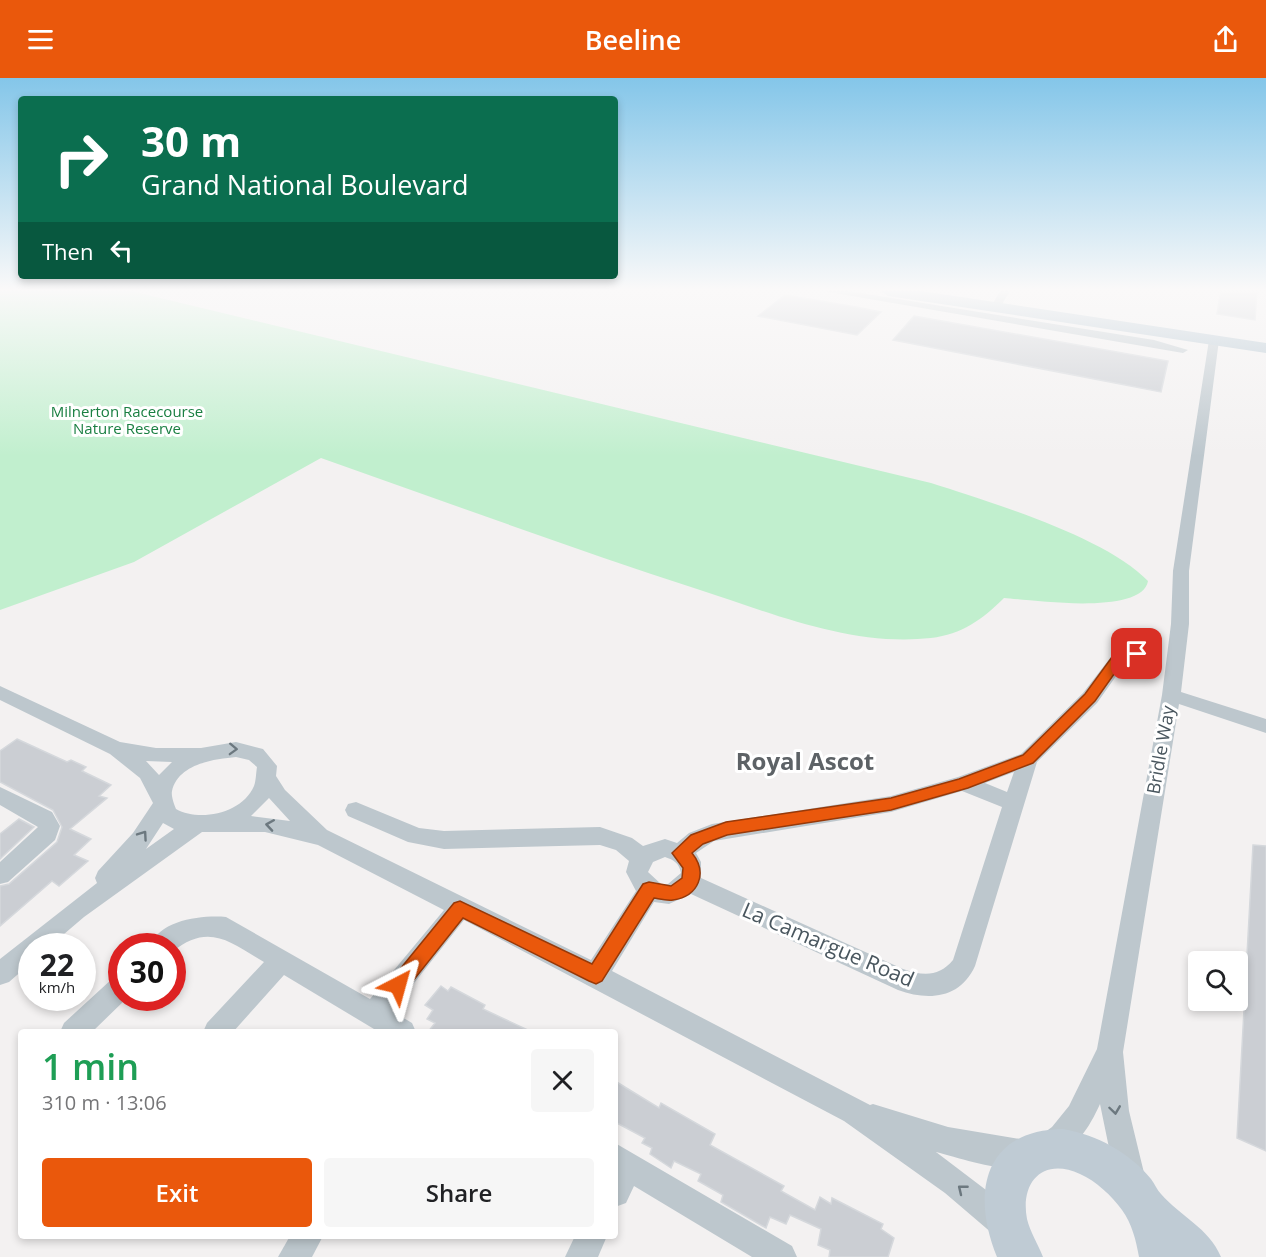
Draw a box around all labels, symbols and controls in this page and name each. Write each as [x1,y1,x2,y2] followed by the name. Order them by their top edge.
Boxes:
[585,21,681,58] text: Beeline
[24,23,57,56] icon: menu
[1209,23,1242,56] icon: share
[141,112,241,169] text: 30 m
[42,120,120,198] icon: right
[141,166,468,203] text: Grand National Boulevard
[105,234,138,267] icon: left
[42,236,93,266] text: Then
[51,401,203,438] park label: Milnerton Racecourse Nature Reserve
[1111,628,1162,679] pin
[1120,637,1153,670] icon: arrive
[1140,703,1180,796] street label: Bridle Way
[229,743,238,756] one-way arrow
[736,744,874,777] district label: Royal Ascot
[265,819,274,831] one-way arrow
[136,831,147,842] one-way arrow
[738,895,919,993] street label: La Camargue Road
[108,933,186,1011] speed limit sign: 30
[40,944,74,985] text: 22
[1188,951,1248,1011] map controls
[1188,951,1248,1011] button: search
[366,953,430,1017] position arrow
[39,977,75,997] text: km/h
[42,1042,139,1091] text: 1 min
[531,1049,594,1112] button: close
[42,1089,167,1116] text: 310 m · 13:06
[1109,1105,1121,1115] one-way arrow
[42,1158,312,1227] button: Exit
[324,1158,594,1227] button: Share
[958,1185,969,1196] one-way arrow

